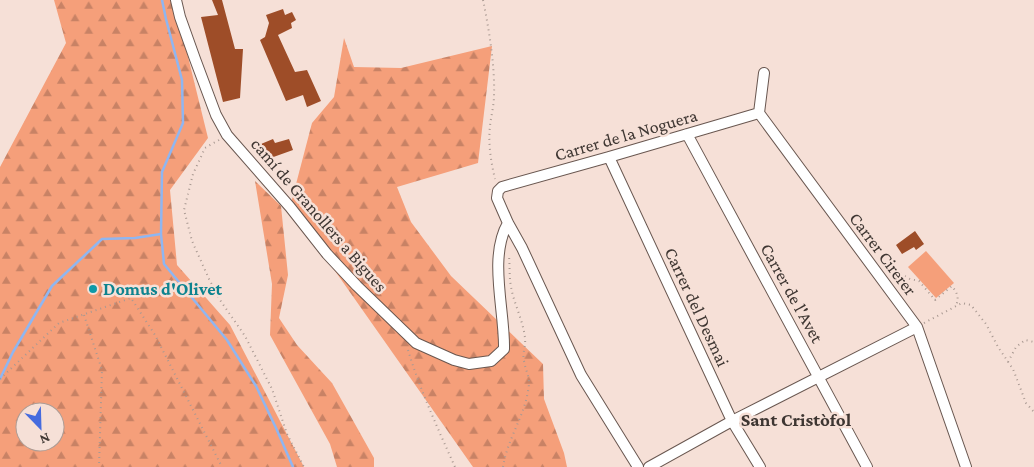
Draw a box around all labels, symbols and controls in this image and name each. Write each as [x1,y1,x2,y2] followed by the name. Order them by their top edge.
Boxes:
[552,105,700,165] street label: Carrer de la Noguera
[247,134,391,296] street label: camí de Granollers a Bigues
[845,209,921,300] street label: Carrer Cirerer
[757,240,828,347] street label: Carrer de l'Avet
[661,244,733,370] street label: Carrer del Desmai
[103,279,223,299] place label: Domus d'Olivet
[87,283,99,295] marker: Domus d'Olivet
[15,402,65,452] north arrow
[741,409,852,430] district label: Sant Cristòfol
[37,430,53,448] text: N

